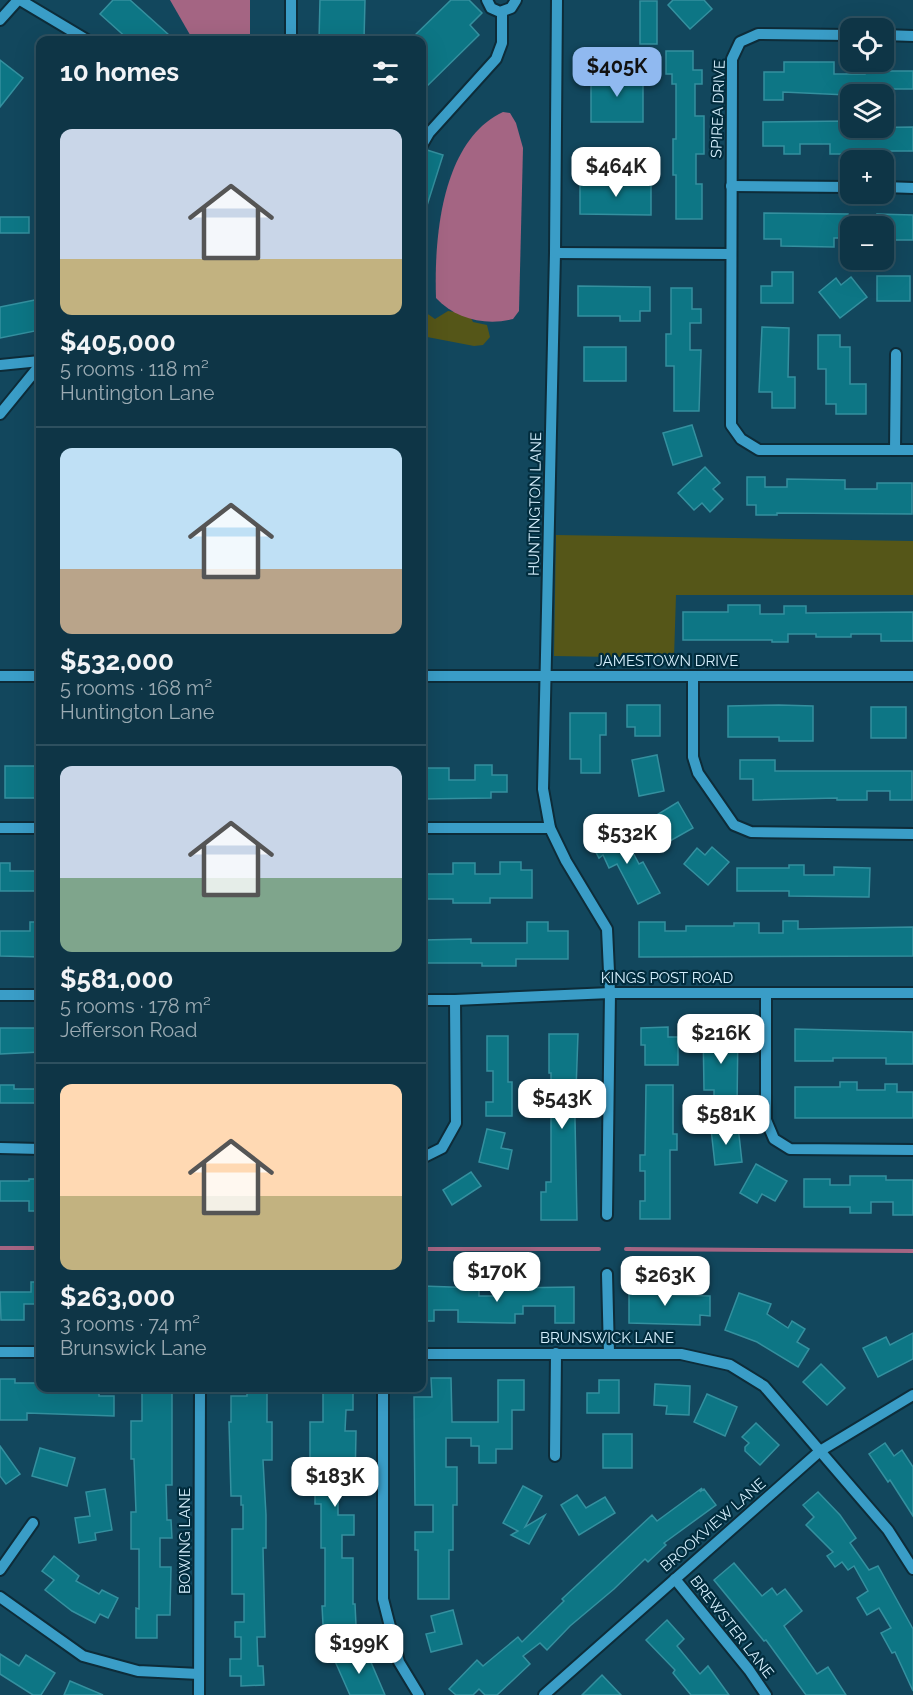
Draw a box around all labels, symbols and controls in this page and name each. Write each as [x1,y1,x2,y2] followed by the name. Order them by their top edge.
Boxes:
[840,18,894,270] map controls
[840,18,894,72] button: locate
[575,47,659,98] pin: $405K
[587,54,647,78] text: $405K
[369,56,402,89] icon: filters
[60,57,179,87] text: 10 homes
[707,60,729,158] street label: SPIREA DRIVE
[840,84,894,138] button: layers
[574,147,658,198] pin: $464K
[840,150,894,204] button: +
[585,154,647,178] text: $464K
[177,168,285,276] icon: home
[840,216,894,270] button: −
[60,327,176,357] text: $405,000
[60,357,209,381] text: 5 rooms · 118 m²
[60,381,214,405] text: Huntington Lane
[525,432,545,576] street label: HUNTINGTON LANE
[177,487,285,595] icon: home
[60,646,174,676] text: $532,000
[596,652,738,670] street label: JAMESTOWN DRIVE
[60,676,212,700] text: 5 rooms · 168 m²
[60,700,214,724] text: Huntington Lane
[177,805,285,913] icon: home
[585,814,669,865] pin: $532K
[597,821,657,845] text: $532K
[60,964,173,994] text: $581,000
[601,969,733,987] street label: KINGS POST ROAD
[60,994,211,1018] text: 5 rooms · 178 m²
[679,1014,763,1065] pin: $216K
[60,1018,197,1042] text: Jefferson Road
[691,1021,751,1045] text: $216K
[520,1079,604,1130] pin: $543K
[532,1086,592,1110] text: $543K
[684,1095,768,1146] pin: $581K
[696,1102,756,1126] text: $581K
[177,1123,285,1231] icon: home
[455,1252,539,1303] pin: $170K
[623,1256,707,1307] pin: $263K
[467,1259,527,1283] text: $170K
[635,1263,695,1287] text: $263K
[60,1282,175,1312] text: $263,000
[60,1312,200,1336] text: 3 rooms · 74 m²
[540,1329,674,1347] street label: BRUNSWICK LANE
[60,1336,207,1360] text: Brunswick Lane
[293,1457,377,1508] pin: $183K
[305,1464,365,1488] text: $183K
[657,1474,769,1576] street label: BROOKVIEW LANE
[176,1488,194,1594] street label: BOWING LANE
[686,1572,778,1682] street label: BREWSTER LANE
[317,1624,401,1675] pin: $199K
[329,1631,389,1655] text: $199K

